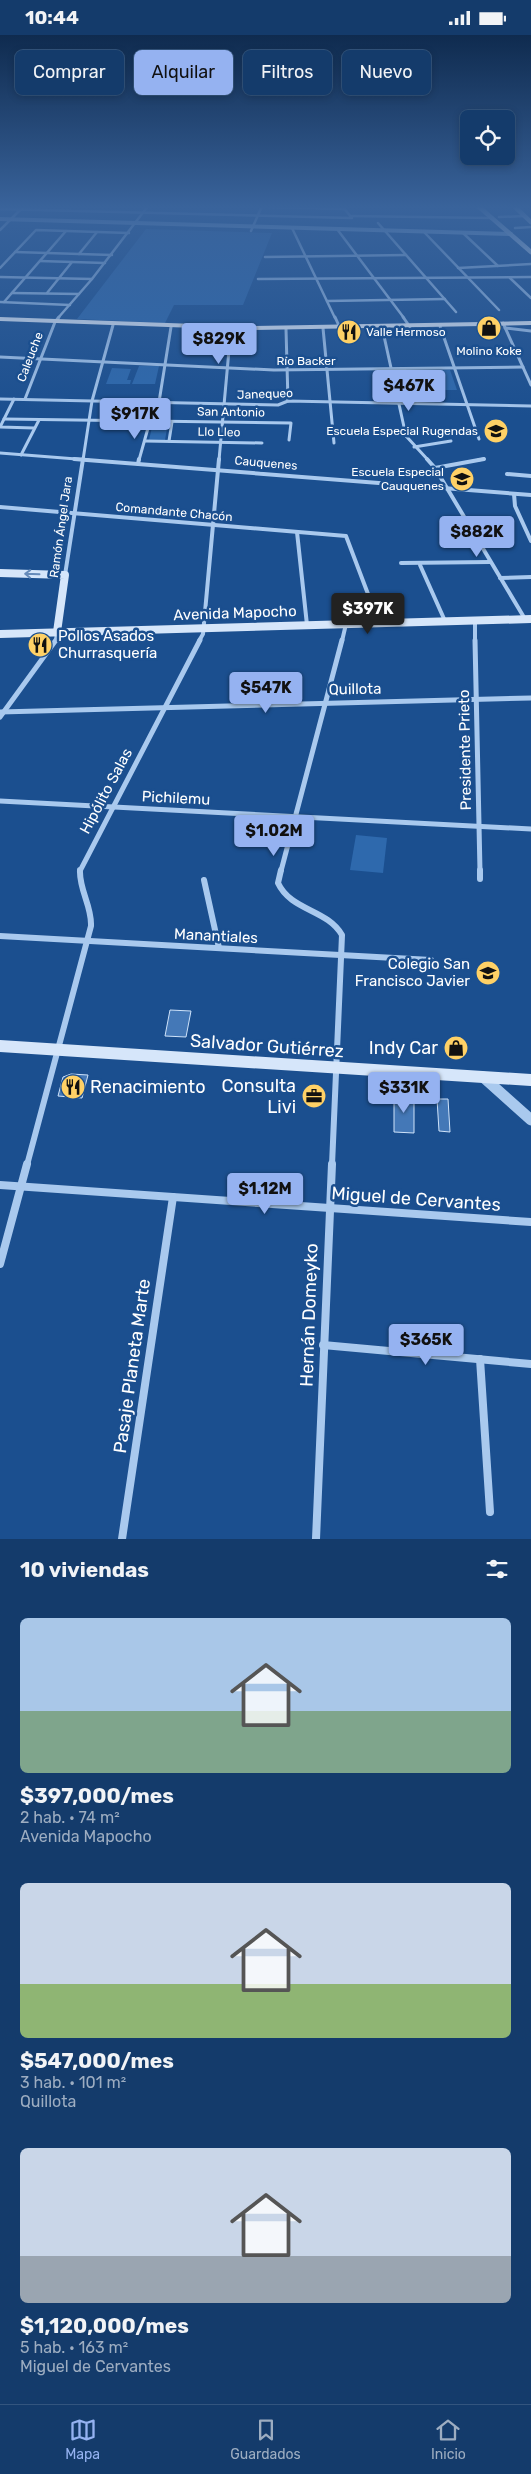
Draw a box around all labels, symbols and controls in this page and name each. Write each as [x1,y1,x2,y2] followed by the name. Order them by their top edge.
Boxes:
[25,6,79,29] text: 10:44
[15,50,124,95] chip: Comprar
[134,50,233,95] chip: Alquilar
[243,50,332,95] chip: Filtros
[342,50,431,95] chip: Nuevo
[460,110,515,165] map controls
[460,110,515,165] button: locate
[476,315,502,341] shop icon: Molino Koke
[336,319,362,345] restaurant icon: Valle Hermoso
[184,323,254,365] pin: $829K
[366,325,446,339] place label: Valle Hermoso
[193,329,245,348] text: $829K
[14,330,46,384] street label: Caleuche
[456,344,522,358] place label: Molino Koke
[276,354,336,368] street label: Río Backer
[374,369,444,412] pin: $467K
[383,376,435,395] text: $467K
[237,386,293,402] street label: Janequeo
[100,397,170,440] pin: $917K
[111,404,159,423] text: $917K
[197,404,265,420] street label: San Antonio
[483,418,509,444] school or university icon: Escuela Especial Rugendas
[326,424,478,438] place label: Escuela Especial Rugendas
[197,425,241,439] street label: Llo Lleo
[234,453,298,473] street label: Cauquenes
[351,465,444,493] place label: Escuela Especial Cauquenes
[449,466,475,492] school or university icon: Escuela Especial Cauquenes
[47,475,75,579] street label: Ramón Ángel Jara
[115,500,233,524] street label: Comandante Chacón
[442,515,512,558] pin: $882K
[450,522,504,541] text: $882K
[25,570,41,579] one-way arrow
[333,593,403,635] pin: $397K
[342,599,394,618] text: $397K
[173,602,297,624] street label: Avenida Mapocho
[58,627,157,662] place label: Pollos Asados Churrasquería
[27,632,53,658] restaurant icon: Pollos Asados Churrasquería
[231,671,301,714] pin: $547K
[240,678,292,697] text: $547K
[328,680,382,698] street label: Quillota
[455,689,475,811] street label: Presidente Prieto
[76,745,136,837] street label: Hipólito Salas
[141,787,211,809] street label: Pichilemu
[233,815,315,857] pin: $1.02M
[245,821,303,840] text: $1.02M
[174,925,259,947] street label: Manantiales
[355,955,470,990] place label: Colegio San Francisco Javier
[475,960,501,986] school or university icon: Colegio San Francisco Javier
[189,1030,345,1062] street label: Salvador Gutiérrez
[443,1035,469,1061] shop icon: Indy Car
[369,1037,438,1059] place label: Indy Car
[369,1071,439,1114] pin: $331K
[60,1074,86,1100] restaurant icon: Renacimiento
[221,1075,296,1118] place label: Consulta Livi
[90,1076,205,1098] place label: Renacimiento
[379,1078,429,1097] text: $331K
[301,1083,327,1109] office icon: Consulta Livi
[224,1173,306,1215] pin: $1.12M
[238,1179,292,1198] text: $1.12M
[331,1182,501,1216] street label: Miguel de Cervantes
[296,1243,322,1387] street label: Hernán Domeyko
[109,1277,155,1455] street label: Pasaje Planeta Marte
[391,1323,461,1366] pin: $365K
[400,1330,452,1349] text: $365K
[483,1555,511,1583] icon: filters
[20,1557,149,1582] text: 10 viviendas
[221,1650,311,1740] icon: home
[20,1783,174,1808] text: $397,000/mes
[20,1808,120,1827] text: 2 hab. · 74 m²
[20,1827,152,1846] text: Avenida Mapocho
[221,1915,311,2005] icon: home
[20,2048,174,2073] text: $547,000/mes
[20,2073,126,2092] text: 3 hab. · 101 m²
[20,2092,76,2111] text: Quillota
[221,2180,311,2270] icon: home
[20,2313,189,2338] text: $1,120,000/mes
[20,2338,128,2357] text: 5 hab. · 163 m²
[20,2357,171,2376] text: Miguel de Cervantes
[65,2416,100,2463] tab: Mapa
[230,2416,301,2463] tab: Guardados
[431,2416,466,2463] tab: Inicio

